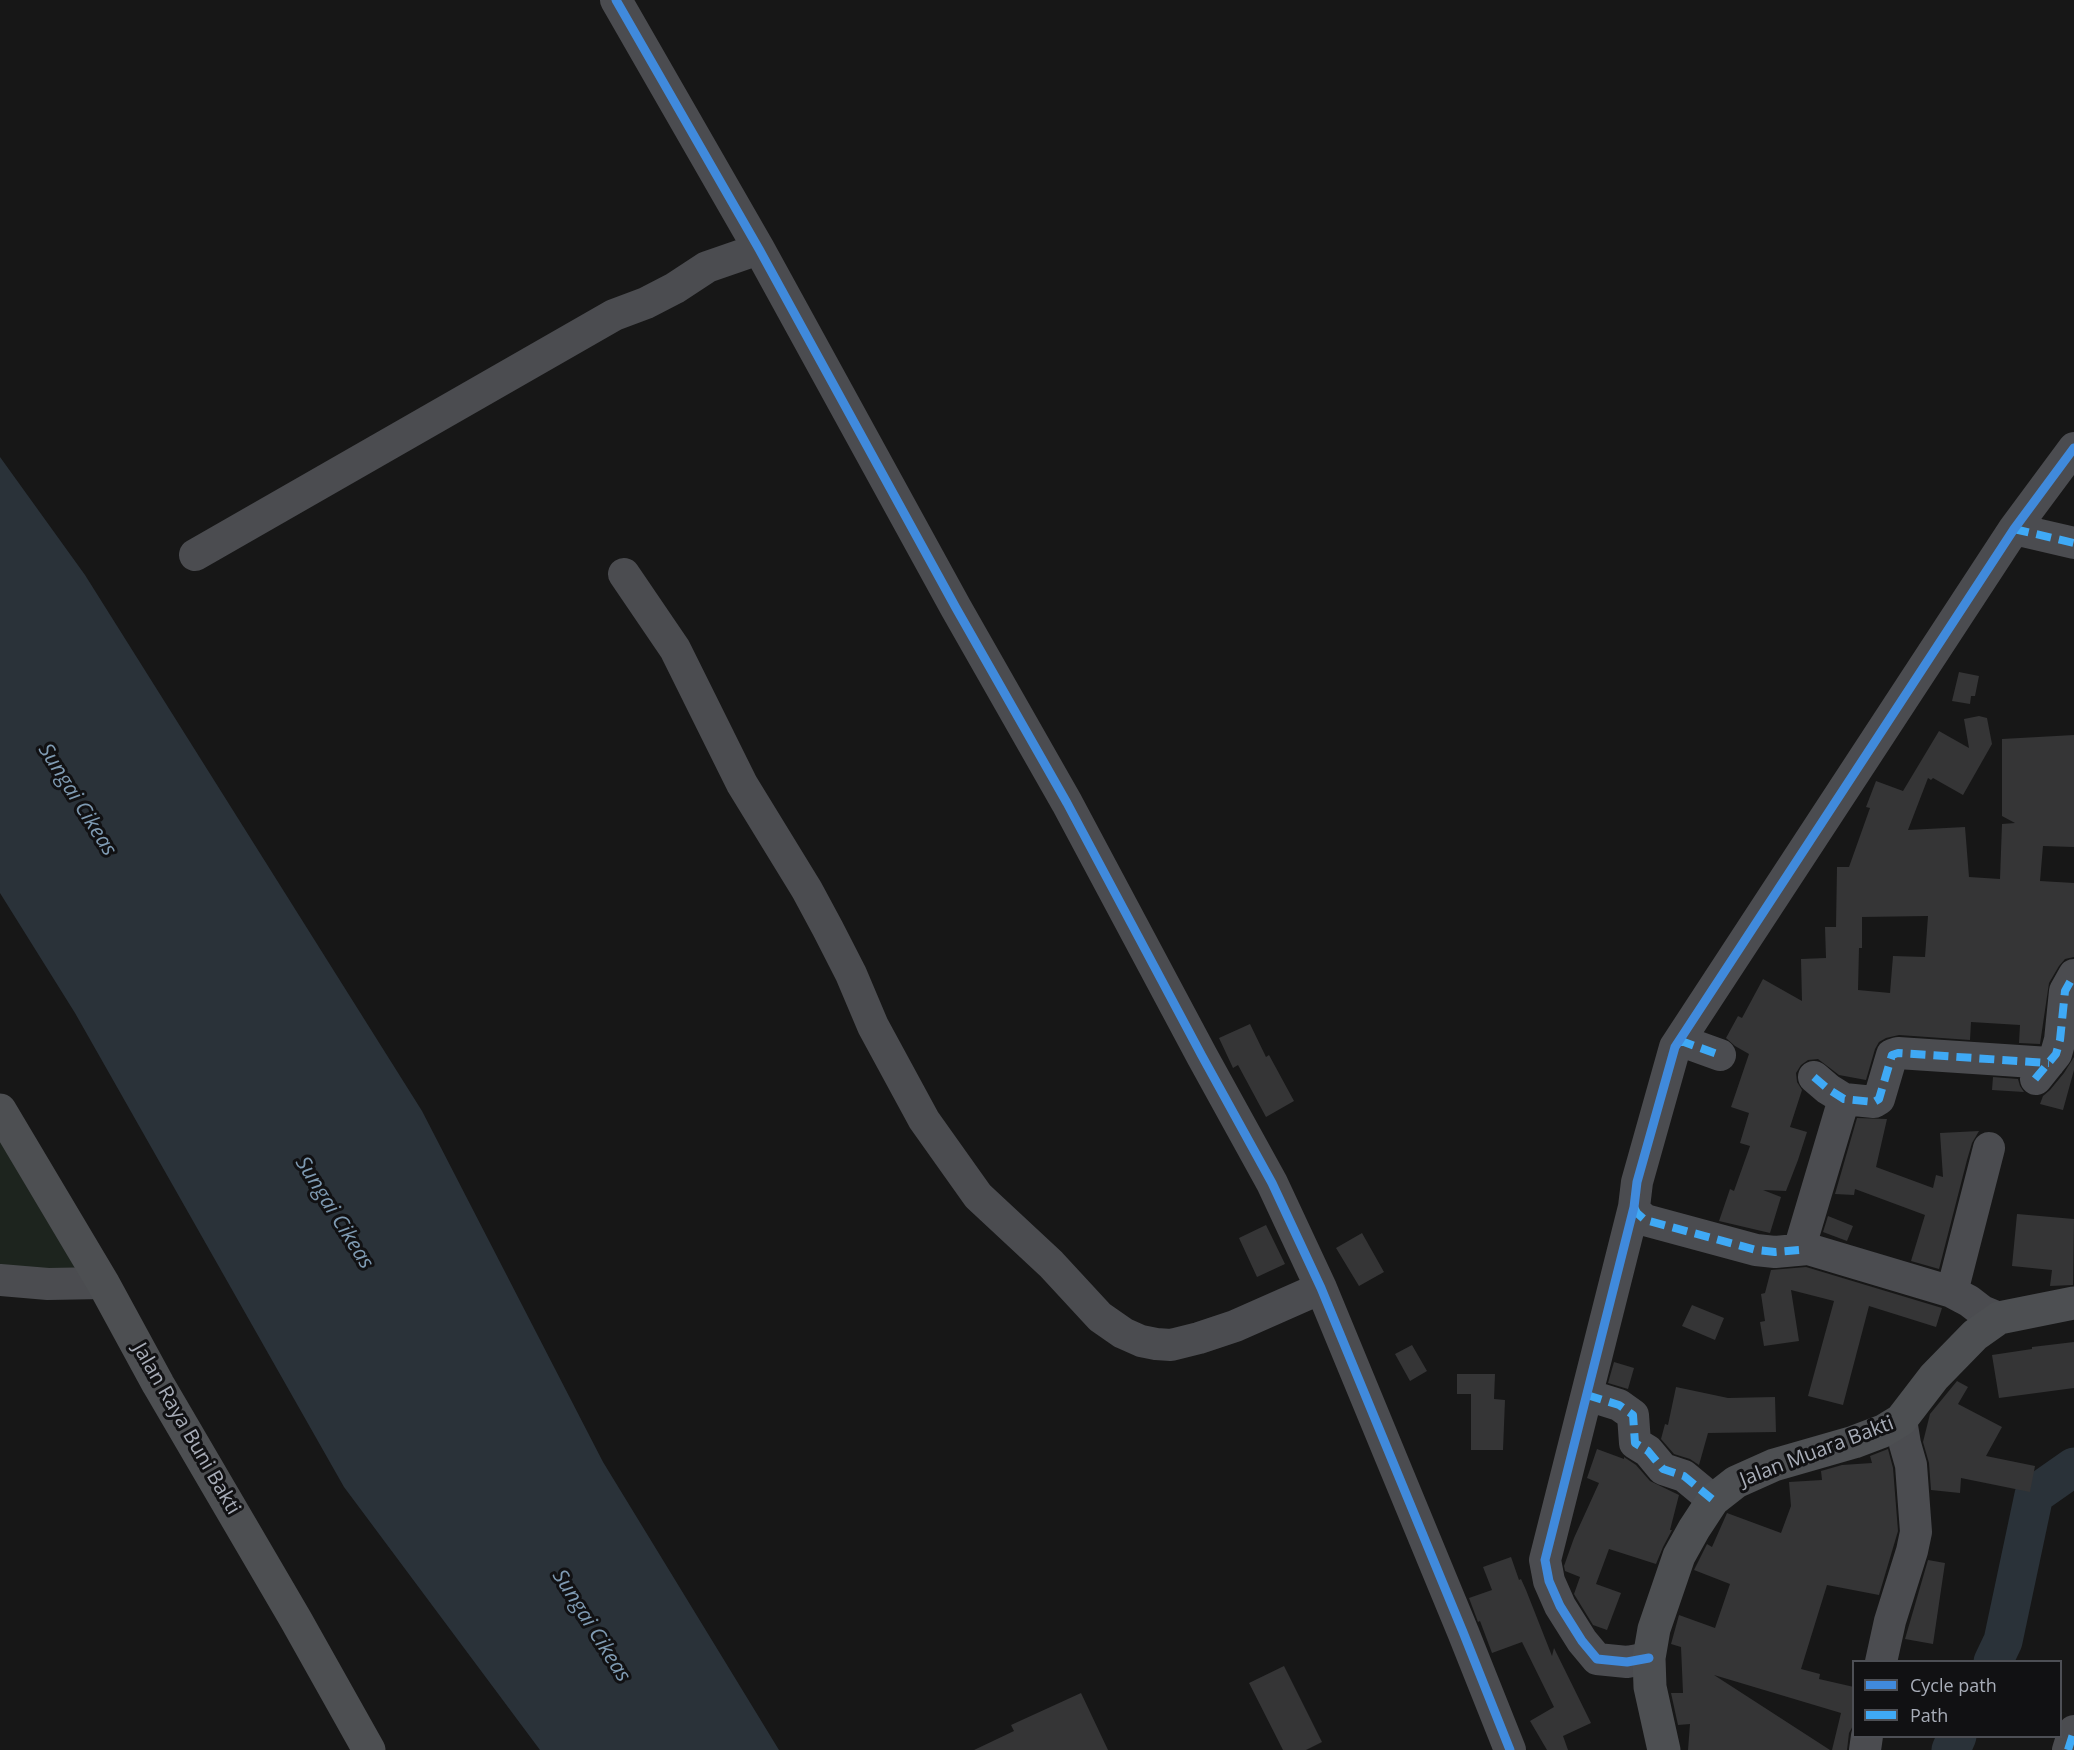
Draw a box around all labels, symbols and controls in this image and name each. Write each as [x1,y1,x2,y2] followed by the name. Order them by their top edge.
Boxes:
[33,739,121,861] water label: Sungai Cikeas
[290,1152,378,1274] water label: Sungai Cikeas
[127,1339,245,1519] street label: Jalan Raya Buni Bakti
[1737,1412,1897,1492] street label: Jalan Muara Bakti
[547,1565,635,1687] water label: Sungai Cikeas
[1852,1660,2062,1738] legend
[1910,1673,1997,1697] text: Cycle path
[1910,1703,1948,1727] text: Path

